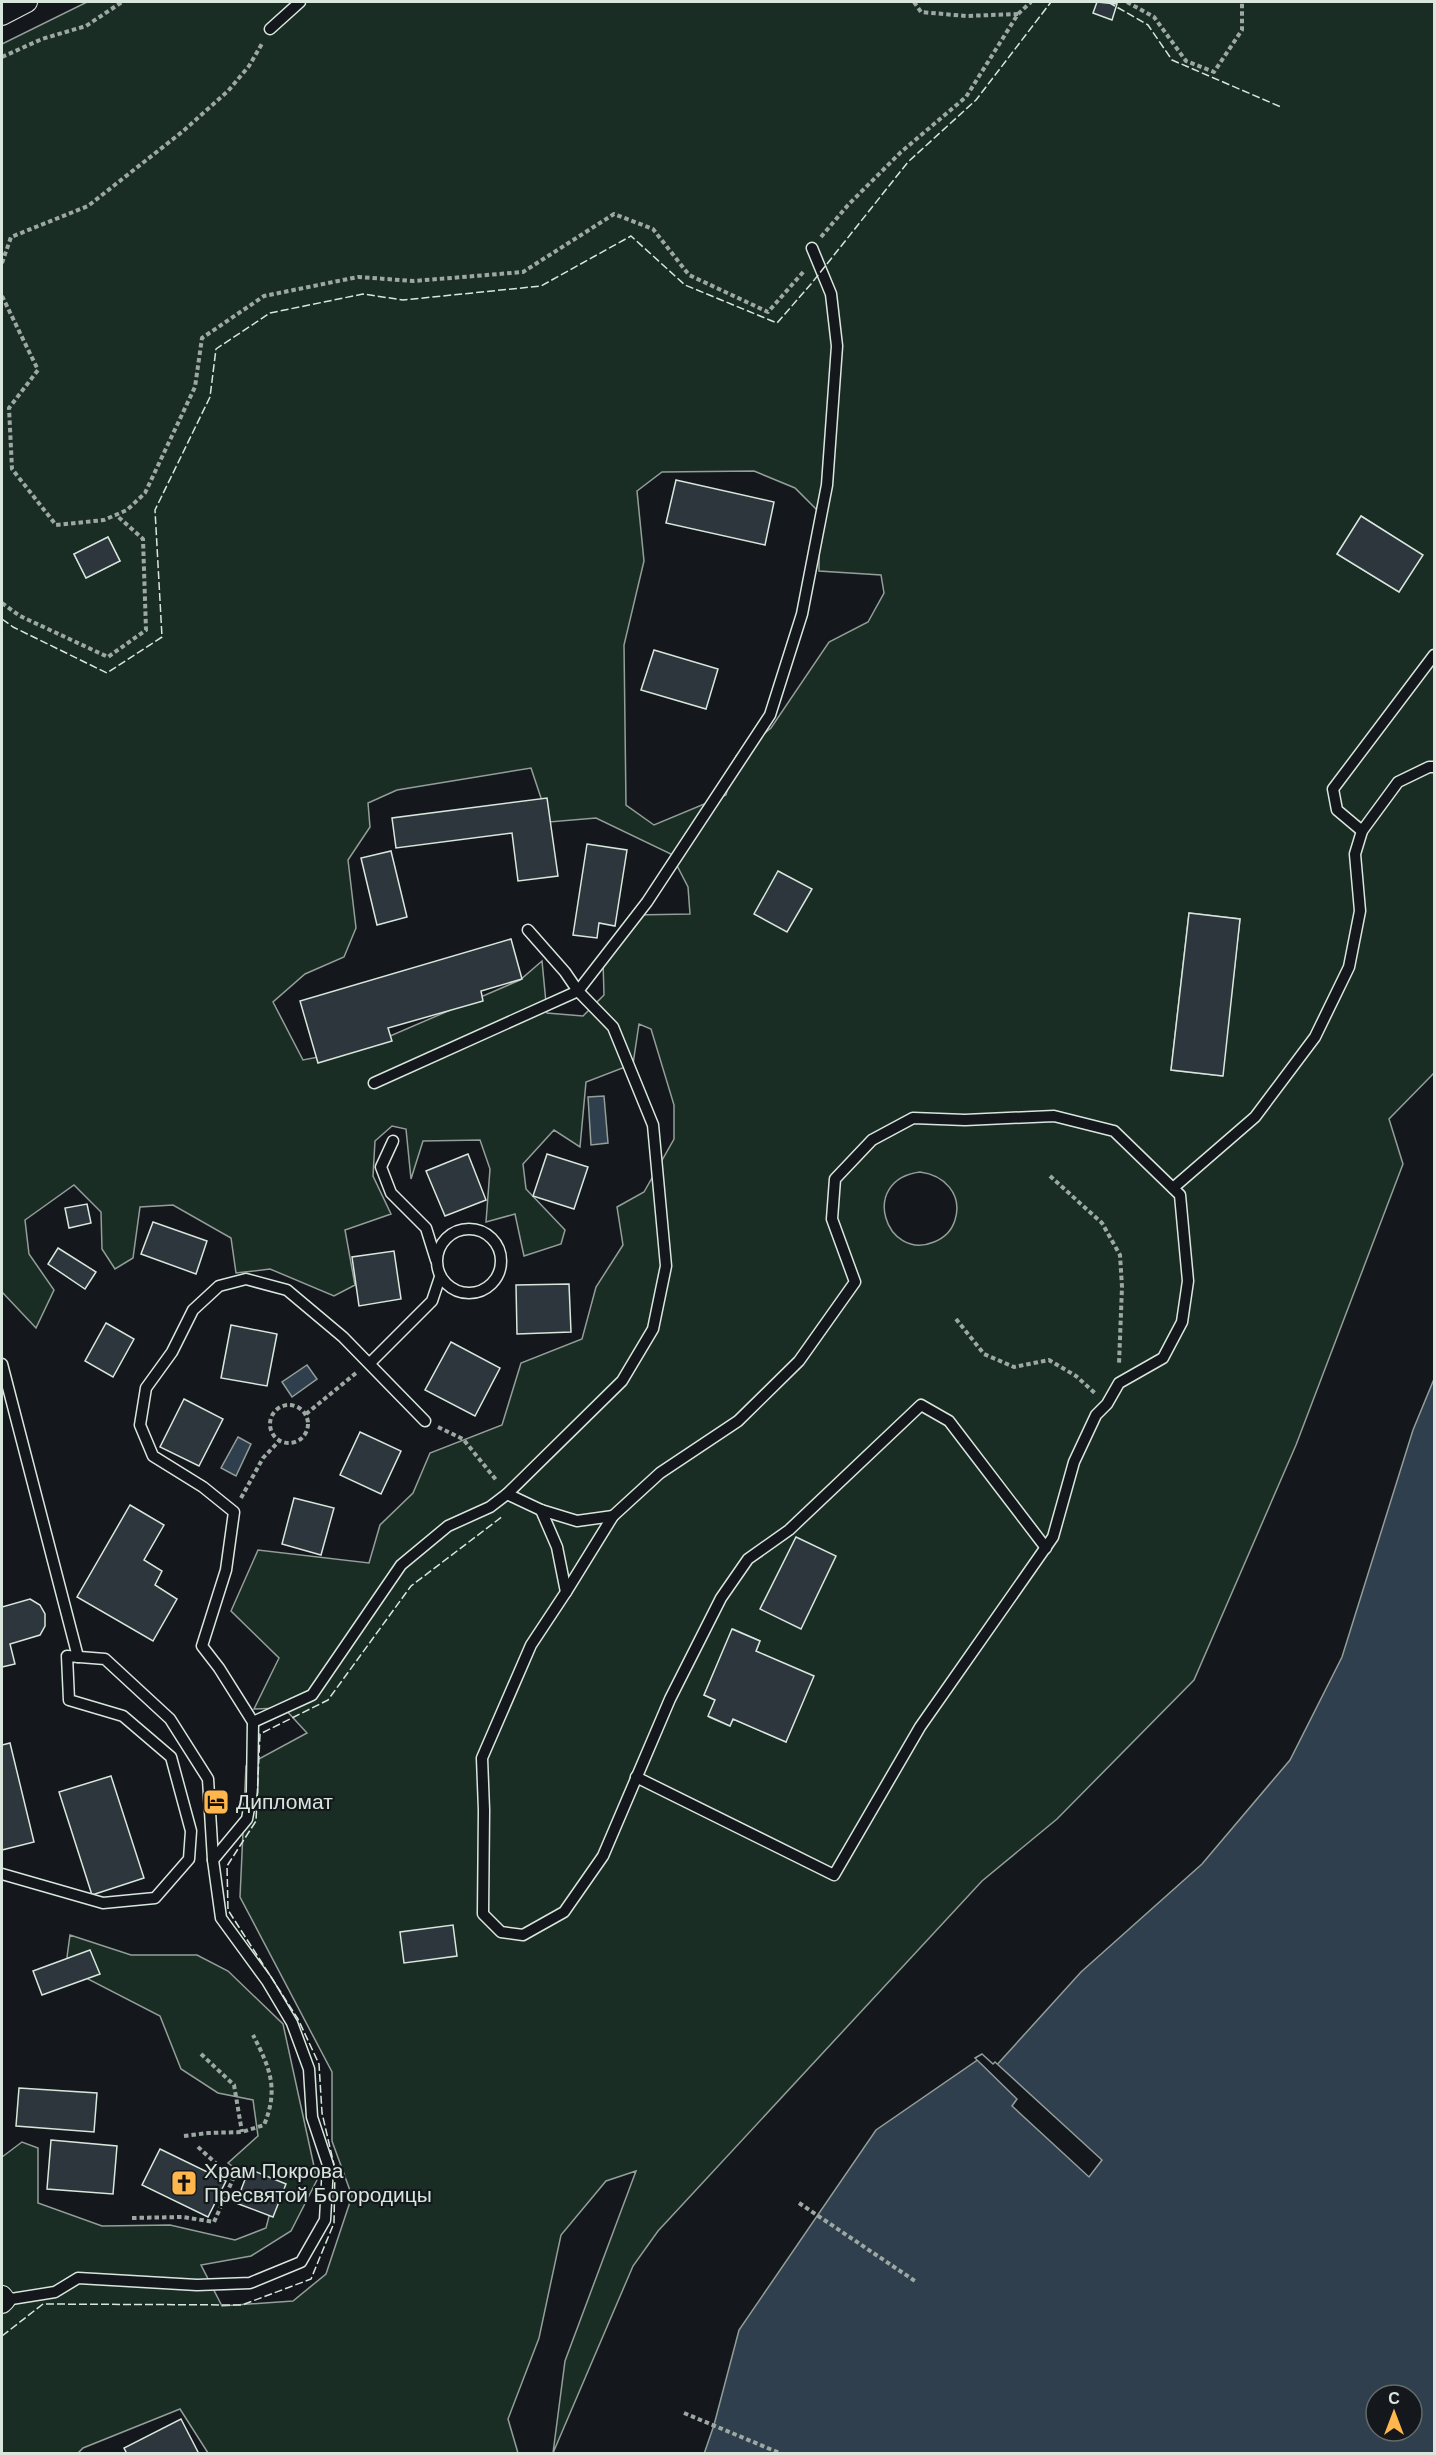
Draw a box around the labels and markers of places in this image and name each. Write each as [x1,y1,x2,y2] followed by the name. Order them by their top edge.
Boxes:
[201,1787,231,1817] hotel icon: Дипломат
[236,1788,333,1816] place label: Дипломат
[204,2157,432,2209] place label: Храм Покрова Пресвятой Богородицы
[169,2168,199,2198] church icon: Храм Покрова Пресвятой Богородицы

